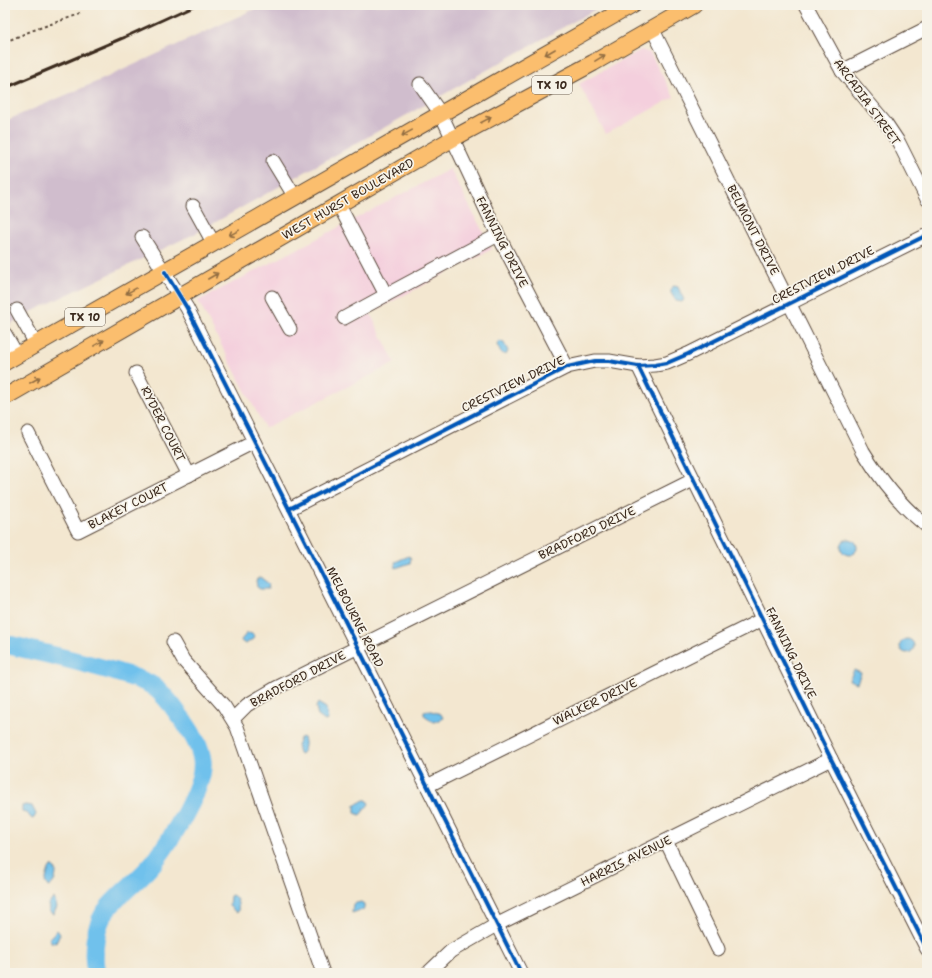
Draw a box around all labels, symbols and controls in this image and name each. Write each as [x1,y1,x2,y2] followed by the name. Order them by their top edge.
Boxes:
[544,49,556,57] one-way arrow
[594,54,606,62] one-way arrow
[830,55,904,149] street label: ARCADIA STREET
[532,76,572,94] road number: TX 10
[480,116,492,124] one-way arrow
[401,130,413,137] one-way arrow
[279,155,417,243] street label: WEST HURST BOULEVARD
[723,182,783,278] street label: BELMONT DRIVE
[472,194,532,290] street label: FANNING DRIVE
[228,229,240,237] one-way arrow
[769,242,877,308] street label: CRESTVIEW DRIVE
[207,272,219,279] one-way arrow
[125,288,137,296] one-way arrow
[65,308,105,326] road number: TX 10
[93,338,105,346] one-way arrow
[459,352,567,416] street label: CRESTVIEW DRIVE
[29,375,41,383] one-way arrow
[137,384,189,465] street label: RYDER COURT
[85,479,171,533] street label: BLAKEY COURT
[536,503,638,563] street label: BRADFORD DRIVE
[323,564,387,670] street label: MELBOURNE ROAD
[762,604,820,702] street label: FANNING DRIVE
[247,647,349,711] street label: BRADFORD DRIVE
[550,675,640,729] street label: WALKER DRIVE
[578,832,674,890] street label: HARRIS AVENUE

